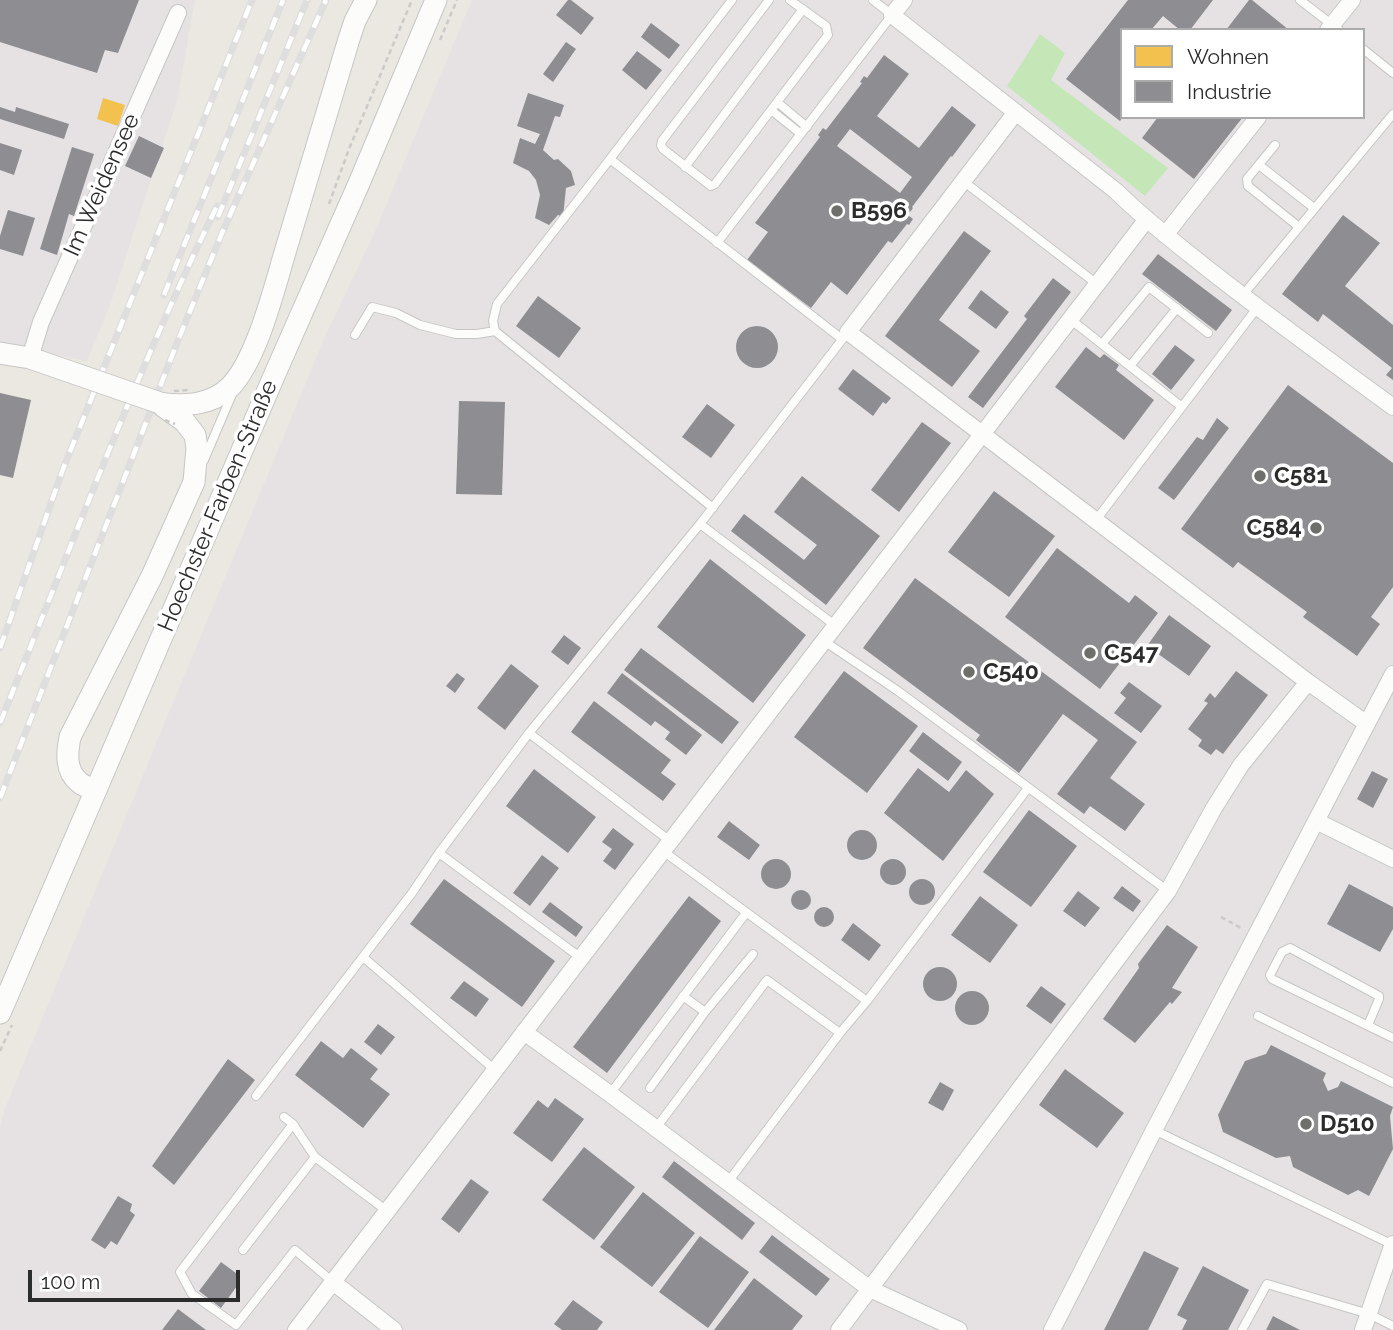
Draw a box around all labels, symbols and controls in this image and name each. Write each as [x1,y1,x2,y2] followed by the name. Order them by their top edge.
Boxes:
[1120,28,1365,119] legend
[1187,44,1269,69] text: Wohnen
[1187,79,1271,104] text: Industrie
[58,109,146,261] street label: Im Weidensee
[851,197,907,225] place label: B596
[829,203,845,219] marker: B596
[152,376,284,636] street label: Hoechster-Farben-Straße
[1274,462,1328,490] place label: C581
[1252,468,1268,484] marker: C581
[1246,514,1302,542] place label: C584
[1308,520,1324,536] marker: C584
[1104,639,1159,667] place label: C547
[1082,645,1098,661] marker: C547
[983,658,1039,686] place label: C540
[961,664,977,680] marker: C540
[1320,1110,1375,1138] place label: D510
[1298,1116,1314,1132] marker: D510
[32,1256,243,1300] scale bar
[41,1269,100,1294] text: 100 m

